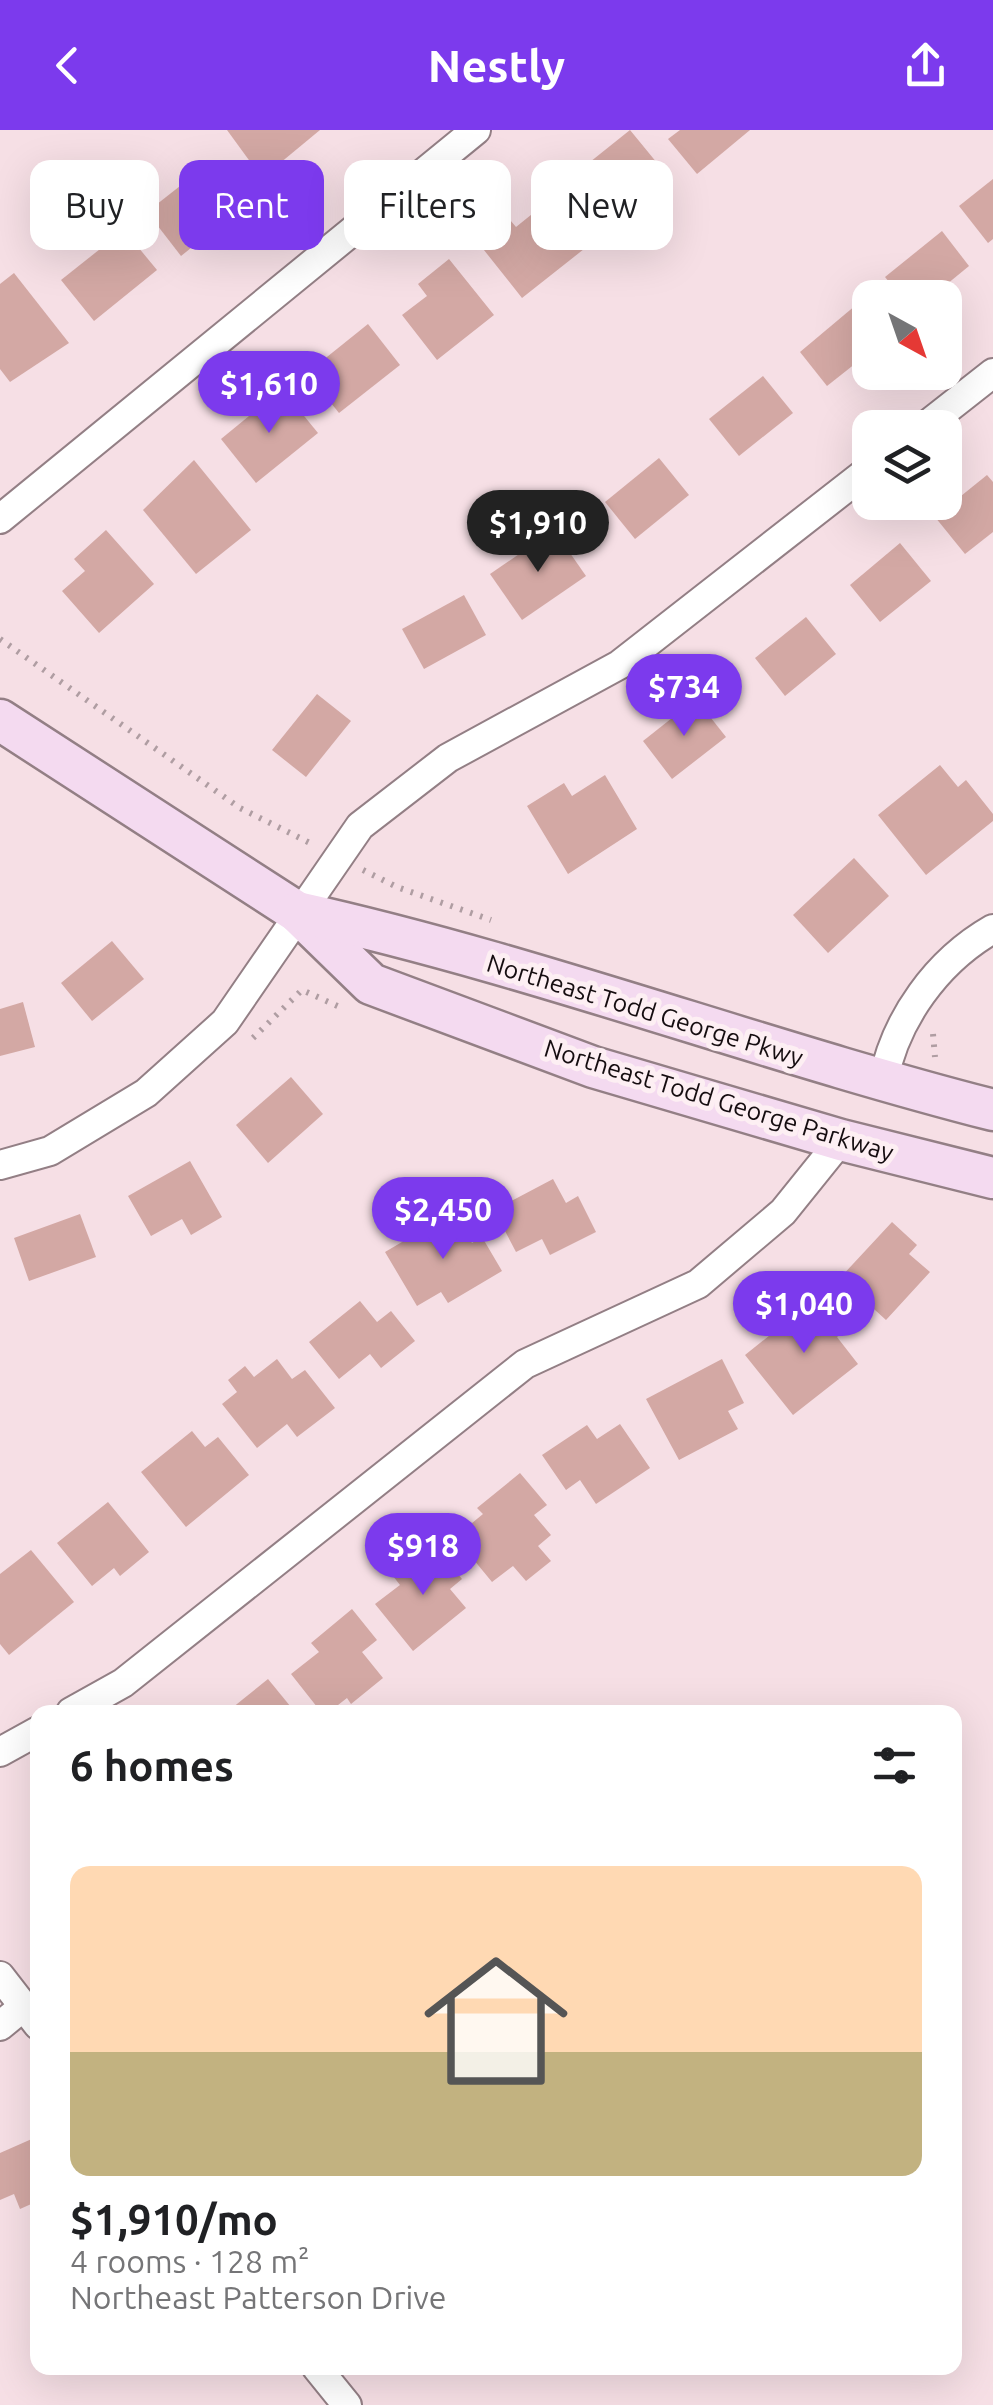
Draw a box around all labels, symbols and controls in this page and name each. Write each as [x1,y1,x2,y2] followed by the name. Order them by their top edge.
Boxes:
[40,38,95,93] icon: back
[898,38,953,93] icon: share
[428,40,565,91] text: Nestly
[30,160,159,250] chip: Buy
[179,160,324,250] chip: Rent
[344,160,511,250] chip: Filters
[531,160,673,250] chip: New
[852,280,962,390] north arrow
[852,280,962,520] map controls
[188,351,350,436] pin: $1,610
[220,365,318,401] text: $1,610
[852,410,962,520] button: layers
[457,490,619,575] pin: $1,910
[489,504,587,540] text: $1,910
[625,654,743,739] pin: $734
[648,668,720,704] text: $734
[483,948,807,1072] street label: Northeast Todd George Pkwy
[541,1033,897,1167] street label: Northeast Todd George Parkway
[362,1177,524,1262] pin: $2,450
[394,1191,492,1227] text: $2,450
[723,1271,885,1356] pin: $1,040
[755,1285,853,1321] text: $1,040
[364,1513,482,1598] pin: $918
[387,1527,459,1563] text: $918
[867,1738,922,1793] icon: filters
[70,1742,234,1789] text: 6 homes
[406,1931,586,2111] icon: home
[70,2196,278,2243] text: $1,910/mo
[70,2243,310,2279] text: 4 rooms · 128 m²
[70,2279,446,2315] text: Northeast Patterson Drive

